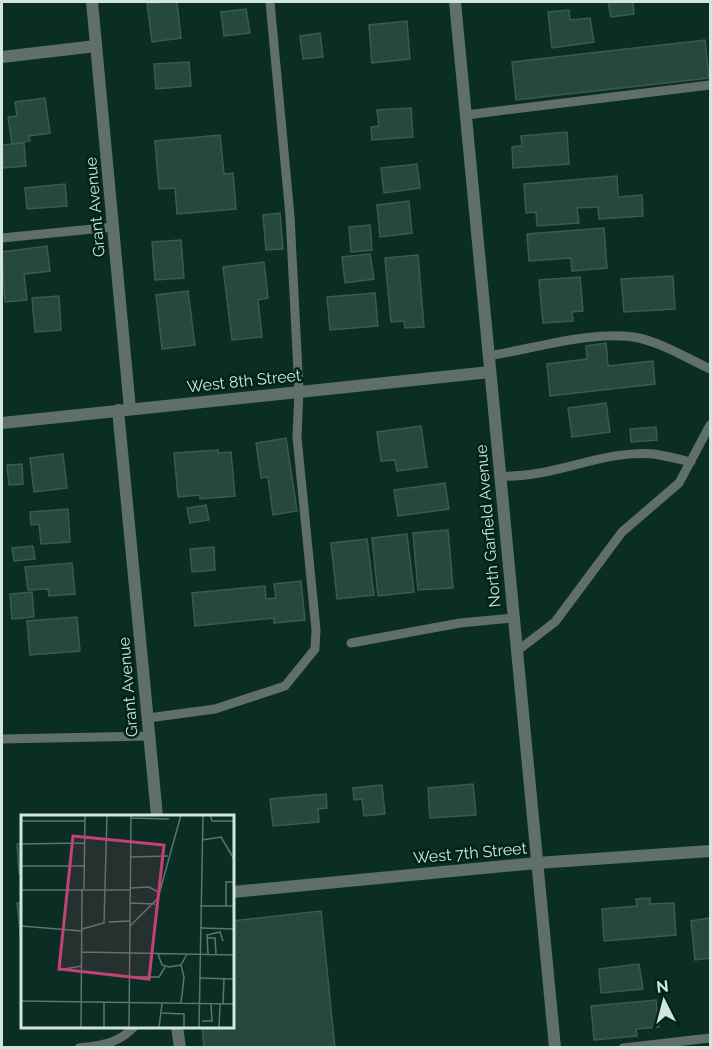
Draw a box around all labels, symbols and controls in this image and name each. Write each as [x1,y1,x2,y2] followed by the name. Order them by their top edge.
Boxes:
[81,156,109,258] street label: Grant Avenue
[186,365,303,396] street label: West 8th Street
[471,444,505,608] street label: North Garfield Avenue
[114,636,142,738] street label: Grant Avenue
[21,815,234,1028] inset map
[412,839,528,867] street label: West 7th Street
[634,971,694,1031] north arrow
[655,976,670,997] text: N

